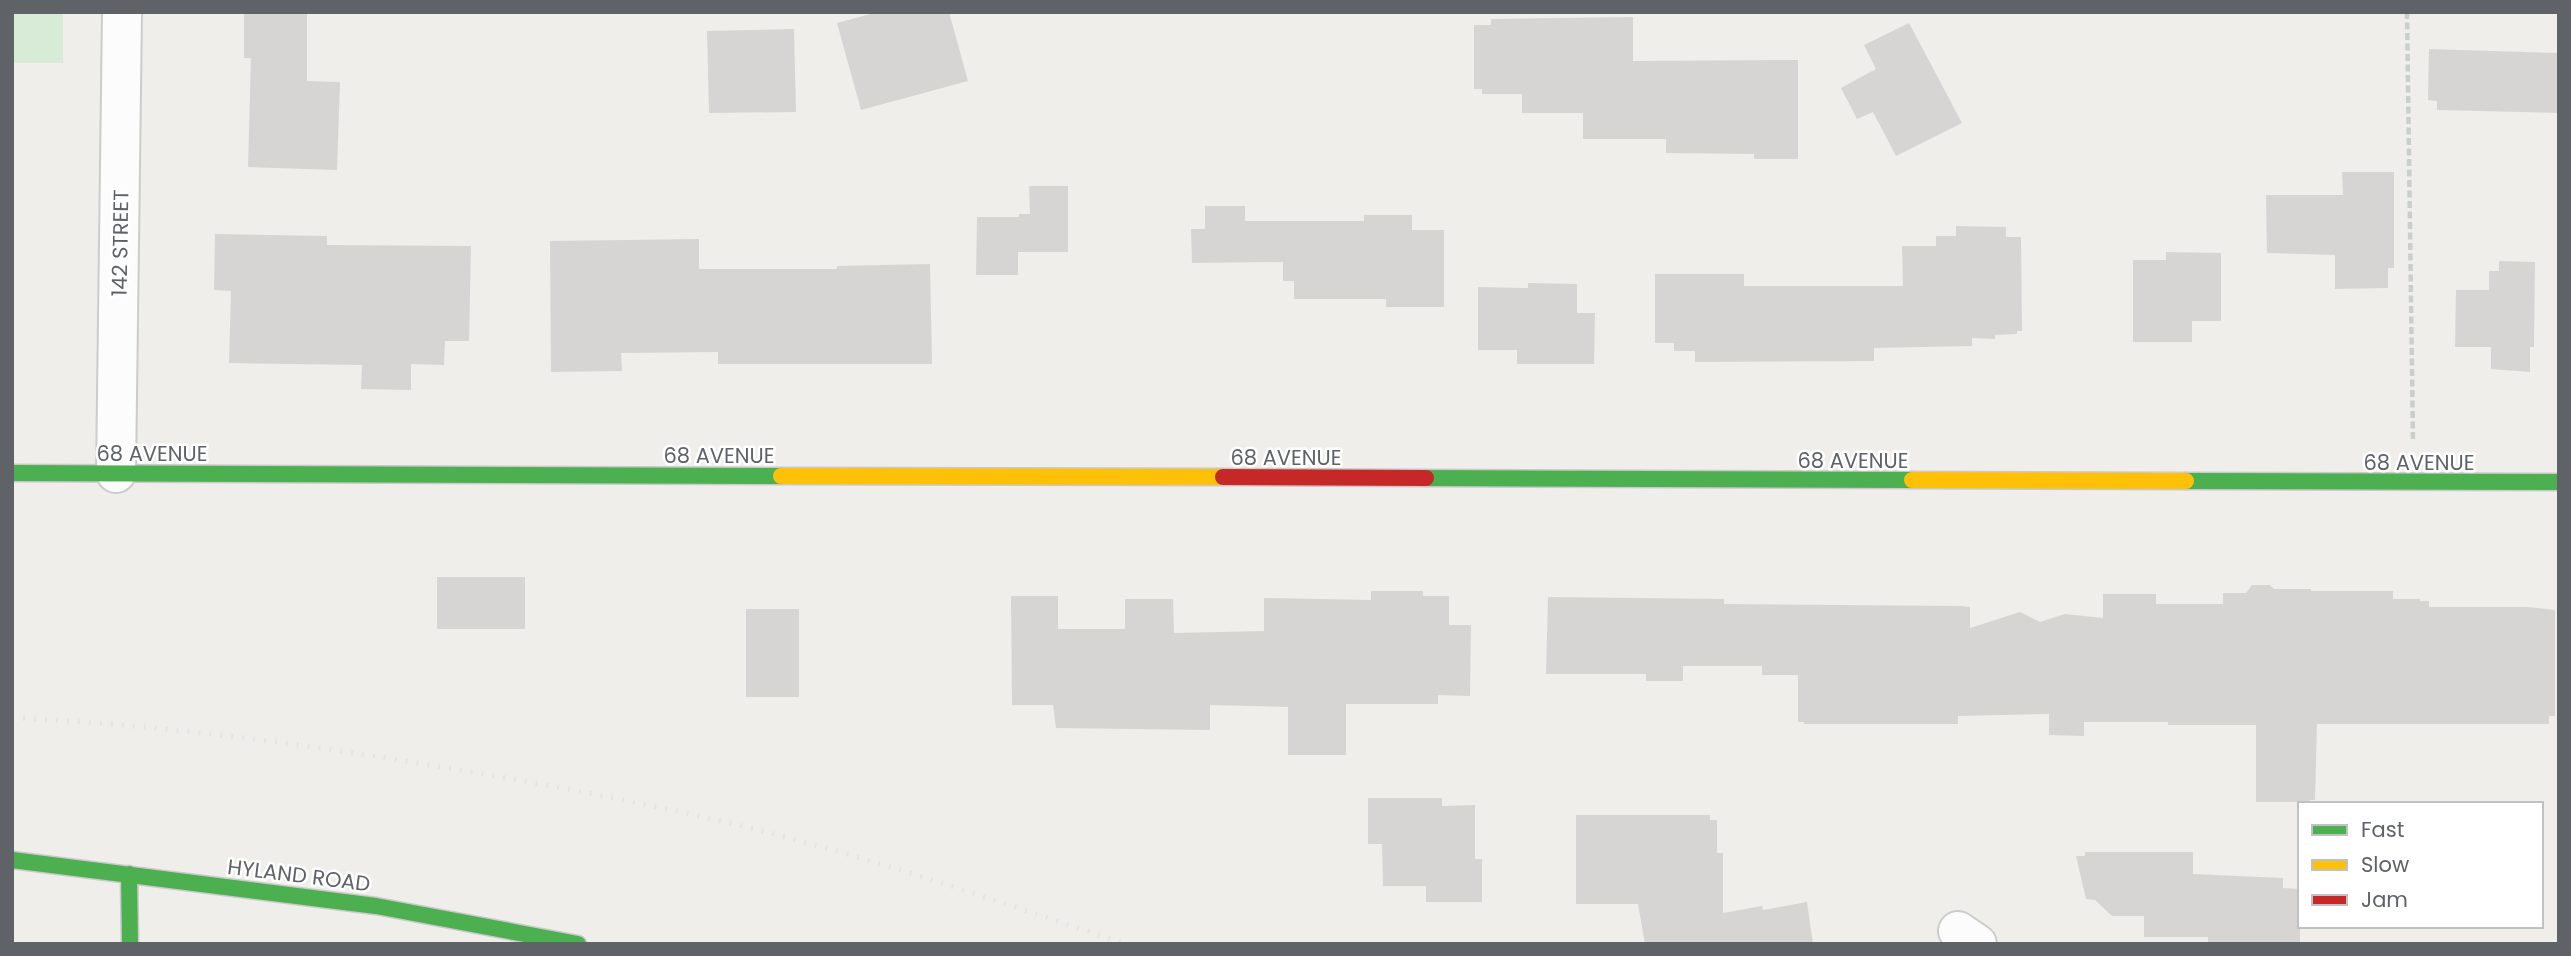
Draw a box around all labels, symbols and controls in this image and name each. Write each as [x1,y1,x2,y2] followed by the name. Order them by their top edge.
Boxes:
[105,189,135,297] street label: 142 STREET
[96,439,208,468] street label: 68 AVENUE
[663,441,775,470] street label: 68 AVENUE
[1230,443,1342,472] street label: 68 AVENUE
[1797,446,1909,475] street label: 68 AVENUE
[2363,448,2475,477] street label: 68 AVENUE
[2298,802,2543,928] legend
[2361,815,2404,844] text: Fast
[2361,850,2409,879] text: Slow
[226,852,372,898] street label: HYLAND ROAD
[2361,885,2408,914] text: Jam

